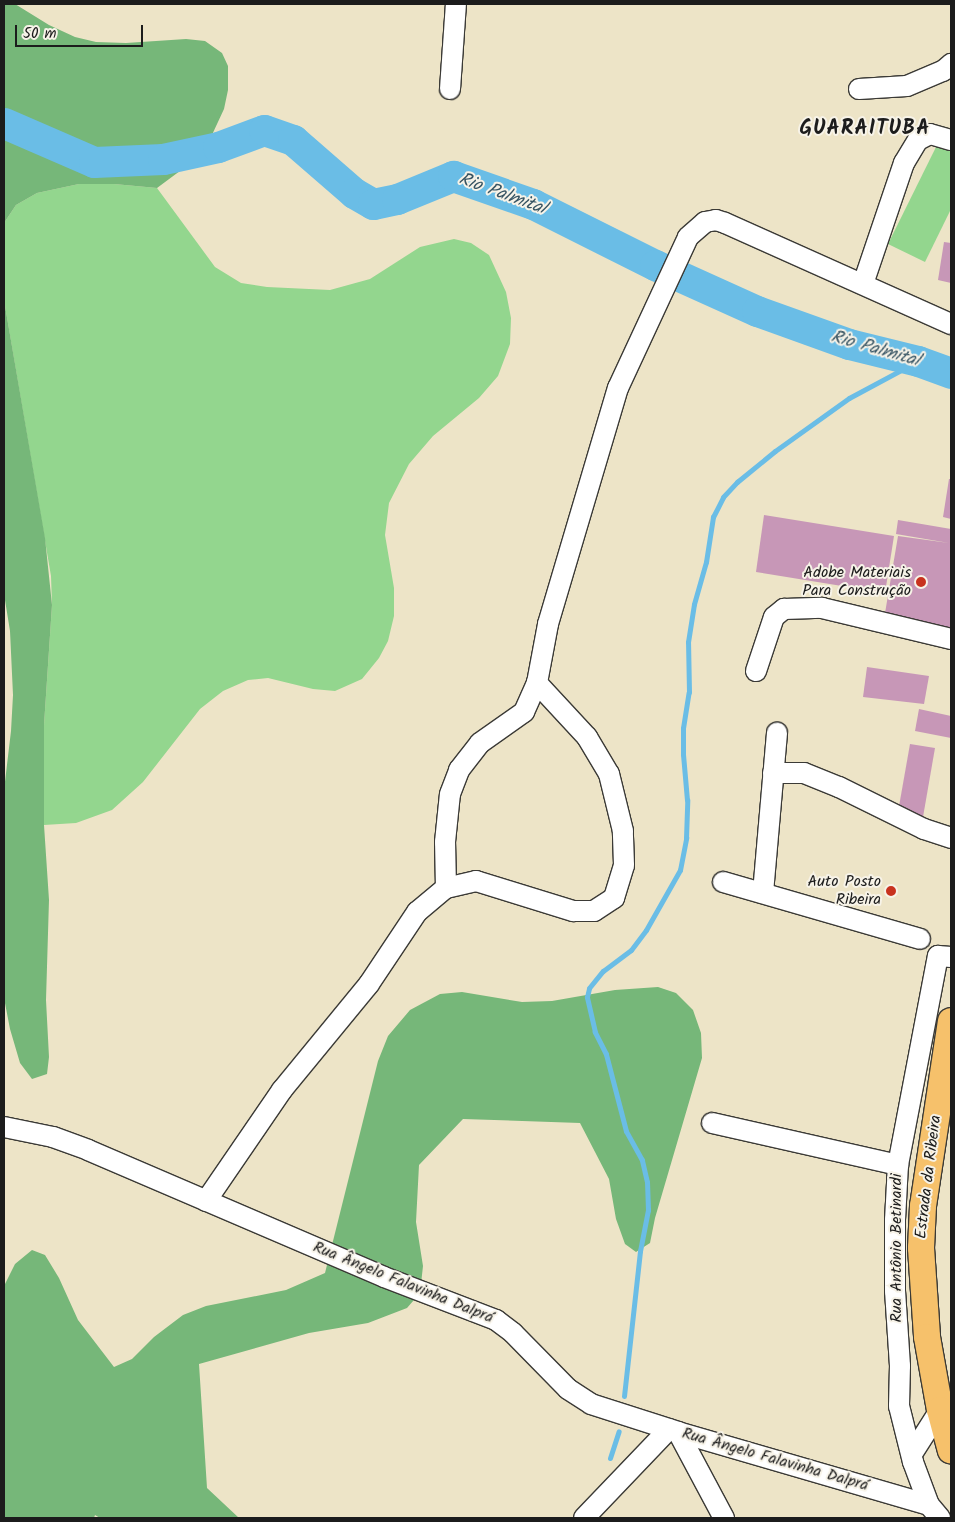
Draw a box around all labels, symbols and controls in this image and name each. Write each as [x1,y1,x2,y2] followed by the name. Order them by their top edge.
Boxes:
[18,15,145,47] scale bar
[23,22,57,46] text: 50 m
[798,116,932,142] district label: GUARAITUBA
[455,169,549,221] water label: Rio Palmital
[828,327,922,373] water label: Rio Palmital
[802,563,911,601] place label: Adobe Materiais Para Construção
[915,576,927,588] marker: Adobe Materiais Para Construção
[808,872,881,910] place label: Auto Posto Ribeira
[885,885,897,897] marker: Auto Posto Ribeira
[912,1114,946,1240] street label: Estrada da Ribeira
[887,1173,907,1323] street label: Rua Antônio Betinardi
[310,1238,496,1328] street label: Rua Ângelo Falavinha Dalprá
[680,1424,870,1496] street label: Rua Ângelo Falavinha Dalprá

